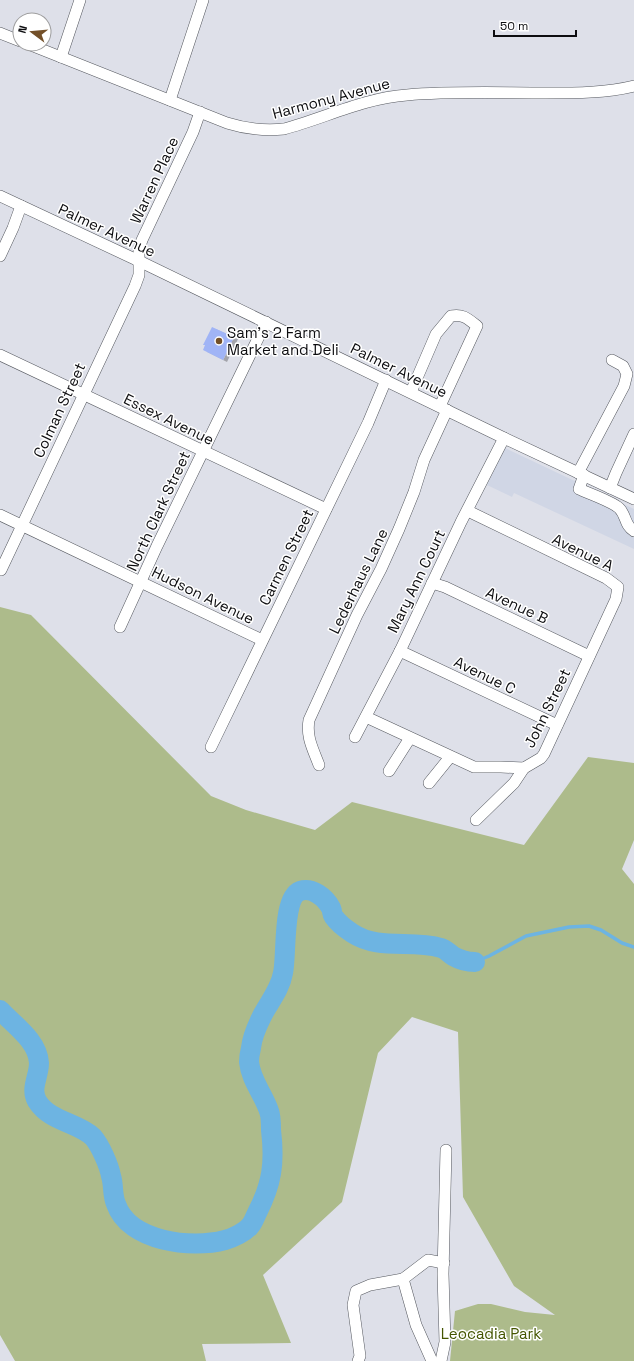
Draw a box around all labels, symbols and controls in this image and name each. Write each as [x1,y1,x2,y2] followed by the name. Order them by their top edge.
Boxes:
[12,12,52,52] north arrow
[494,12,576,38] scale bar
[500,18,528,34] text: 50 m
[15,24,30,35] text: N
[270,73,392,123] street label: Harmony Avenue
[126,133,182,226] street label: Warren Place
[55,199,159,261] street label: Palmer Avenue
[227,323,339,359] place label: Sam's 2 Farm Market and Deli
[214,336,224,346] marker: Sam's 2 Farm Market and Deli
[348,338,451,402] street label: Palmer Avenue
[29,359,89,461] street label: Colman Street
[121,389,217,449] street label: Essex Avenue
[122,448,194,574] street label: North Clark Street
[255,506,318,608] street label: Carmen Street
[324,525,392,637] street label: Lederhaus Lane
[383,526,449,636] street label: Mary Ann Court
[549,529,617,575] street label: Avenue A
[149,562,257,628] street label: Hudson Avenue
[483,582,551,628] street label: Avenue B
[451,652,519,698] street label: Avenue C
[520,665,574,751] street label: John Street
[441,1324,541,1343] park label: Leocadia Park

